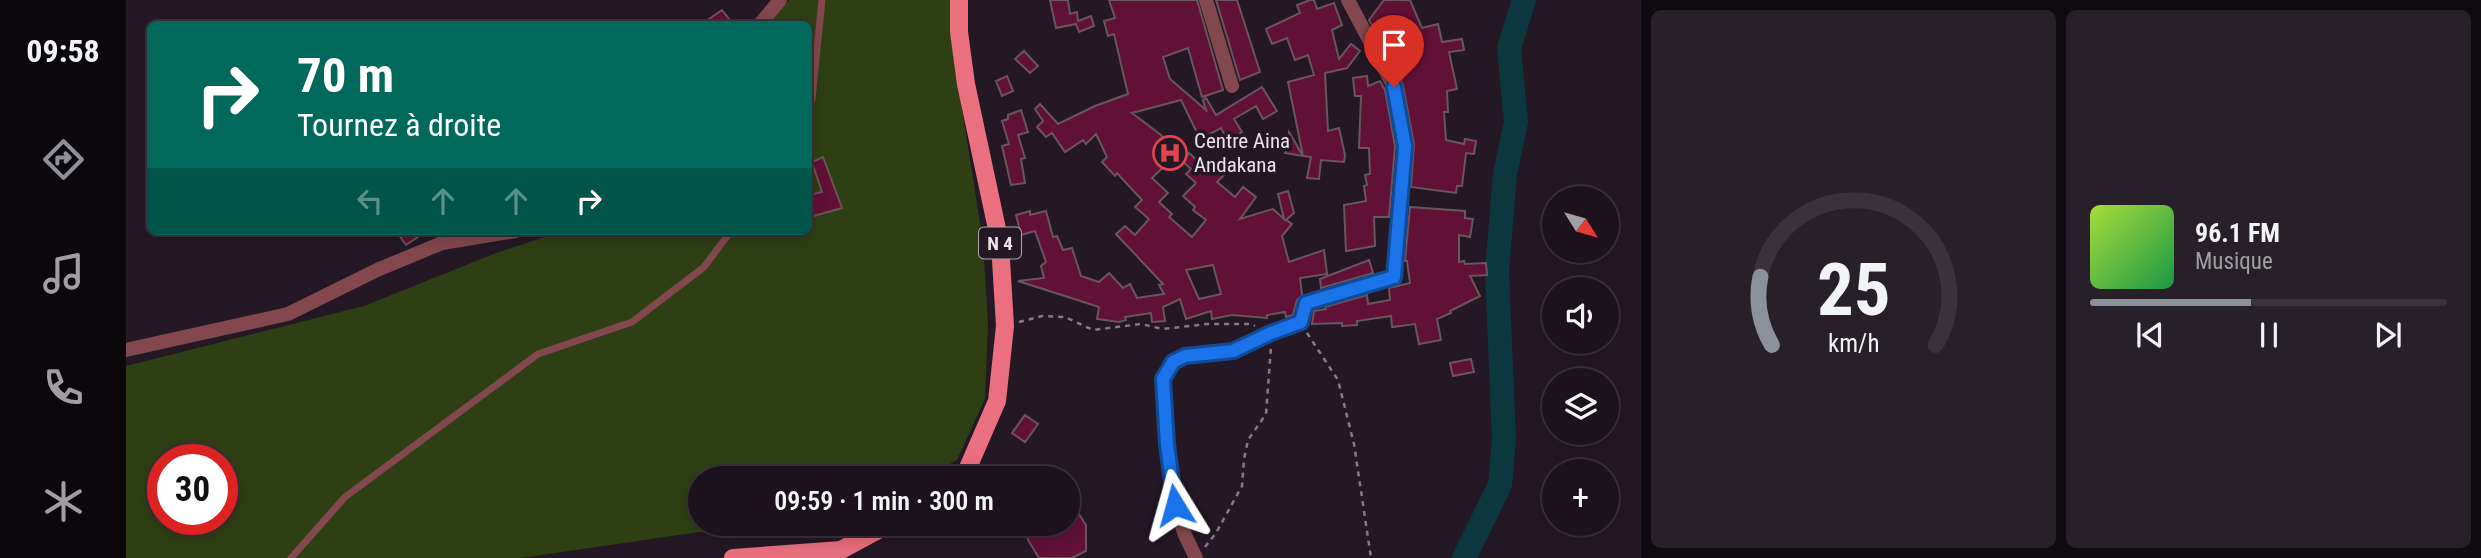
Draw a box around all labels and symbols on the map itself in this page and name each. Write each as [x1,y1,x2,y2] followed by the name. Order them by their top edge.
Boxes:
[1364,15,1424,87] pin
[1194,129,1290,177] place label: Centre Aina Andakana
[1151,134,1189,172] hospital icon: Centre Aina Andakana
[1542,186,1619,262] north arrow
[979,228,1021,258] road number: N 4
[147,444,238,535] speed limit sign: 30
[1138,468,1212,542] position arrow

